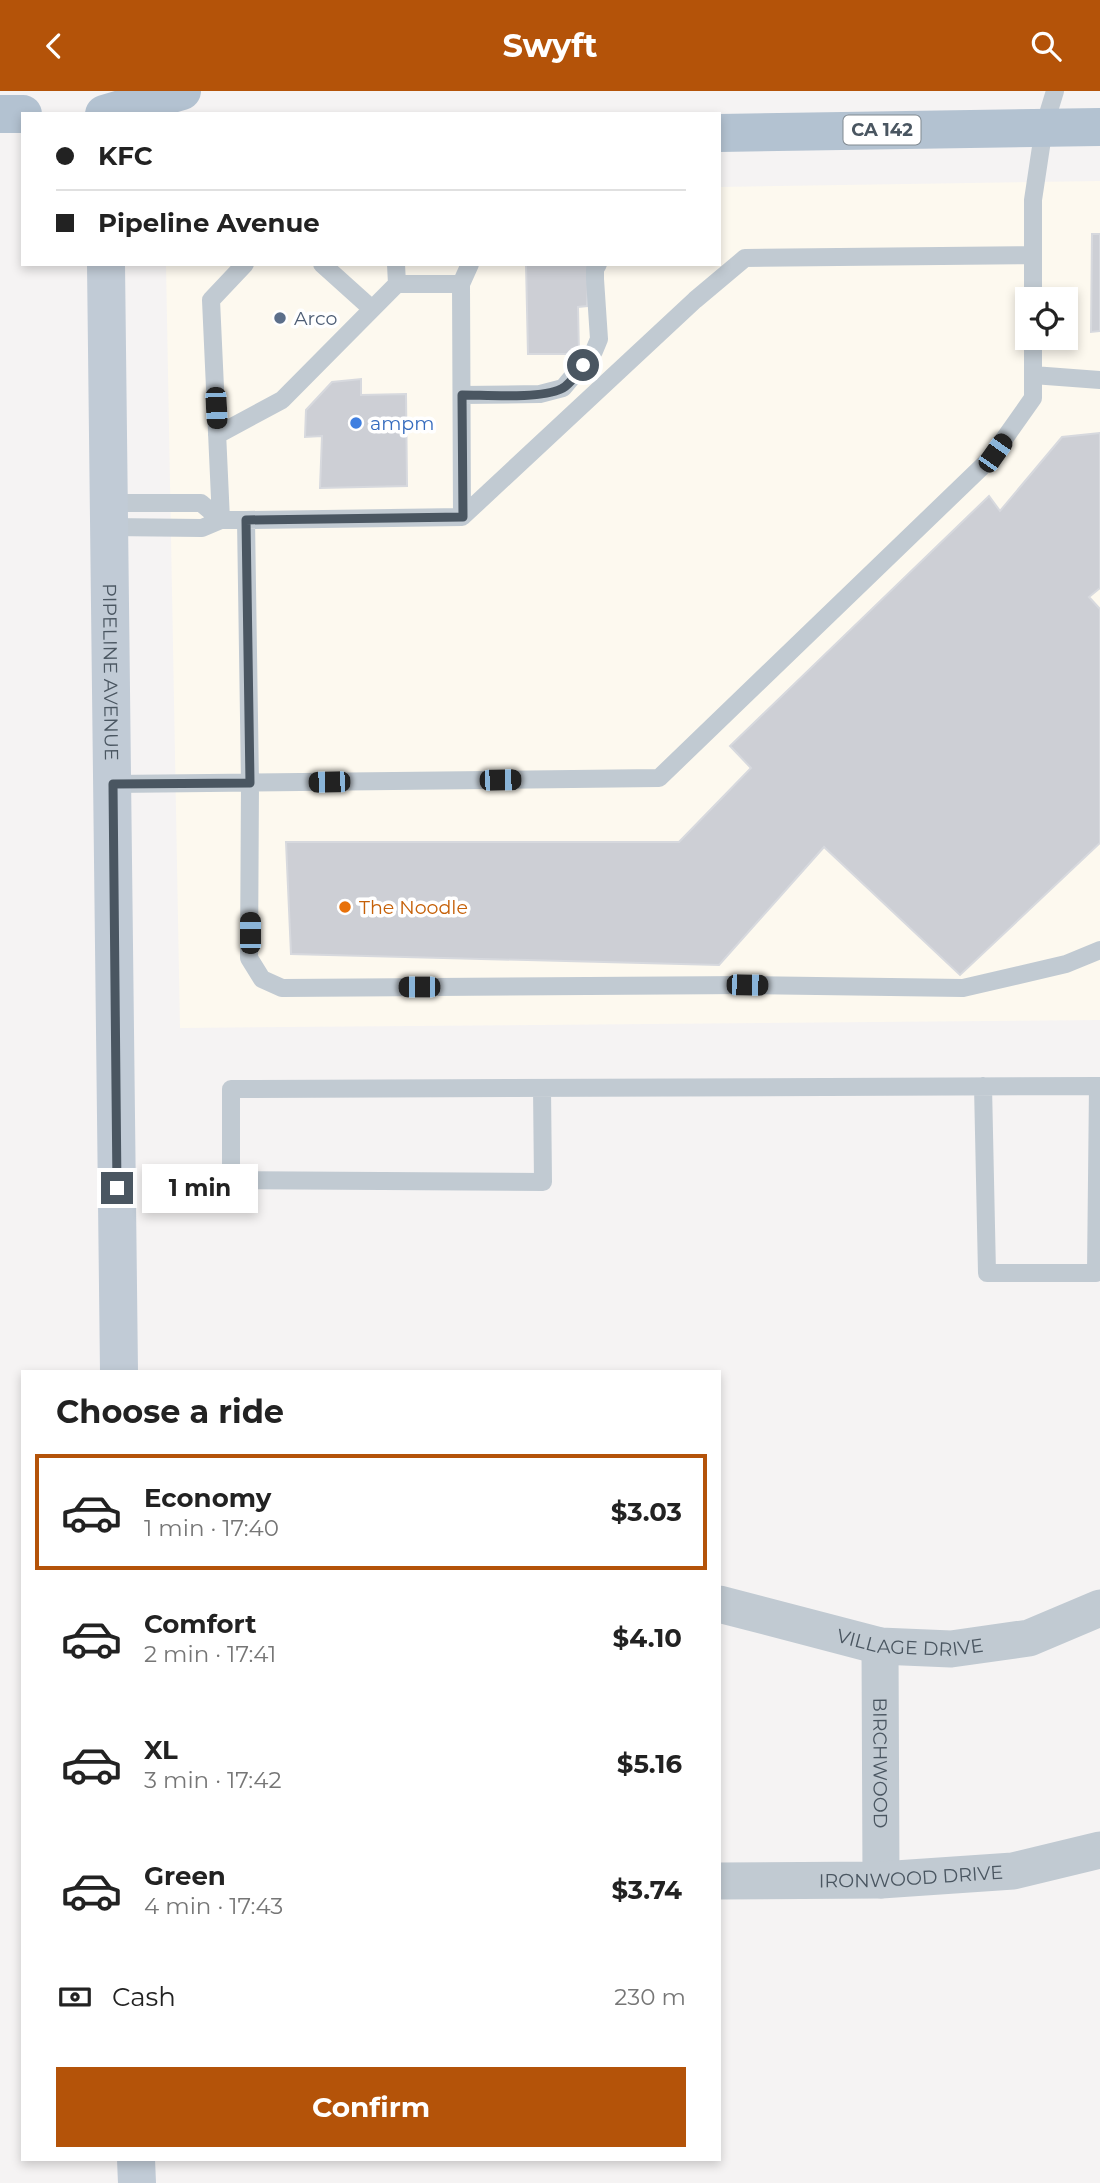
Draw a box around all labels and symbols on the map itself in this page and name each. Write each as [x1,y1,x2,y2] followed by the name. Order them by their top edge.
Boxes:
[844,115,920,145] road number: CA 142
[294,307,338,330] place label: Arco
[272,310,288,326] marker: Arco
[567,349,599,381] route start
[205,386,228,430] car
[370,412,434,435] place label: ampm
[348,415,364,431] marker: ampm
[975,430,1016,476] car
[98,583,123,761] street label: PIPELINE AVENUE
[479,769,522,791] car
[308,771,351,793] car
[359,896,468,919] place label: The Noodle
[337,899,353,915] marker: The Noodle
[240,912,261,954] car
[726,974,769,996] car
[399,977,441,998] car
[142,1163,257,1213] callout: 1 min
[101,1172,133,1204] route end
[834,1624,985,1661] street label: VILLAGE DRIVE
[869,1698,892,1828] street label: BIRCHWOOD
[819,1860,1004,1892] street label: IRONWOOD DRIVE

